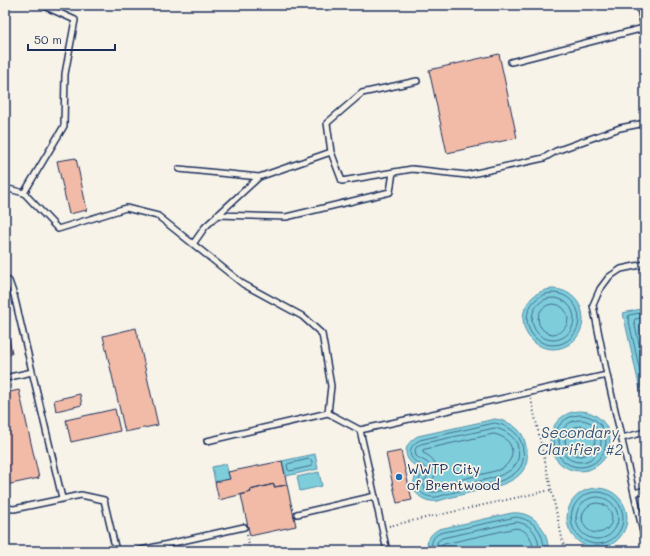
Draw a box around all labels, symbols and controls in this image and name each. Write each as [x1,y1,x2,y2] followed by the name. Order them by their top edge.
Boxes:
[28,26,115,52] scale bar
[34,31,62,47] text: 50 m
[537,422,623,459] water label: Secondary Clarifier #2
[407,459,500,494] place label: WWTP City of Brentwood
[394,472,404,482] marker: WWTP City of Brentwood

